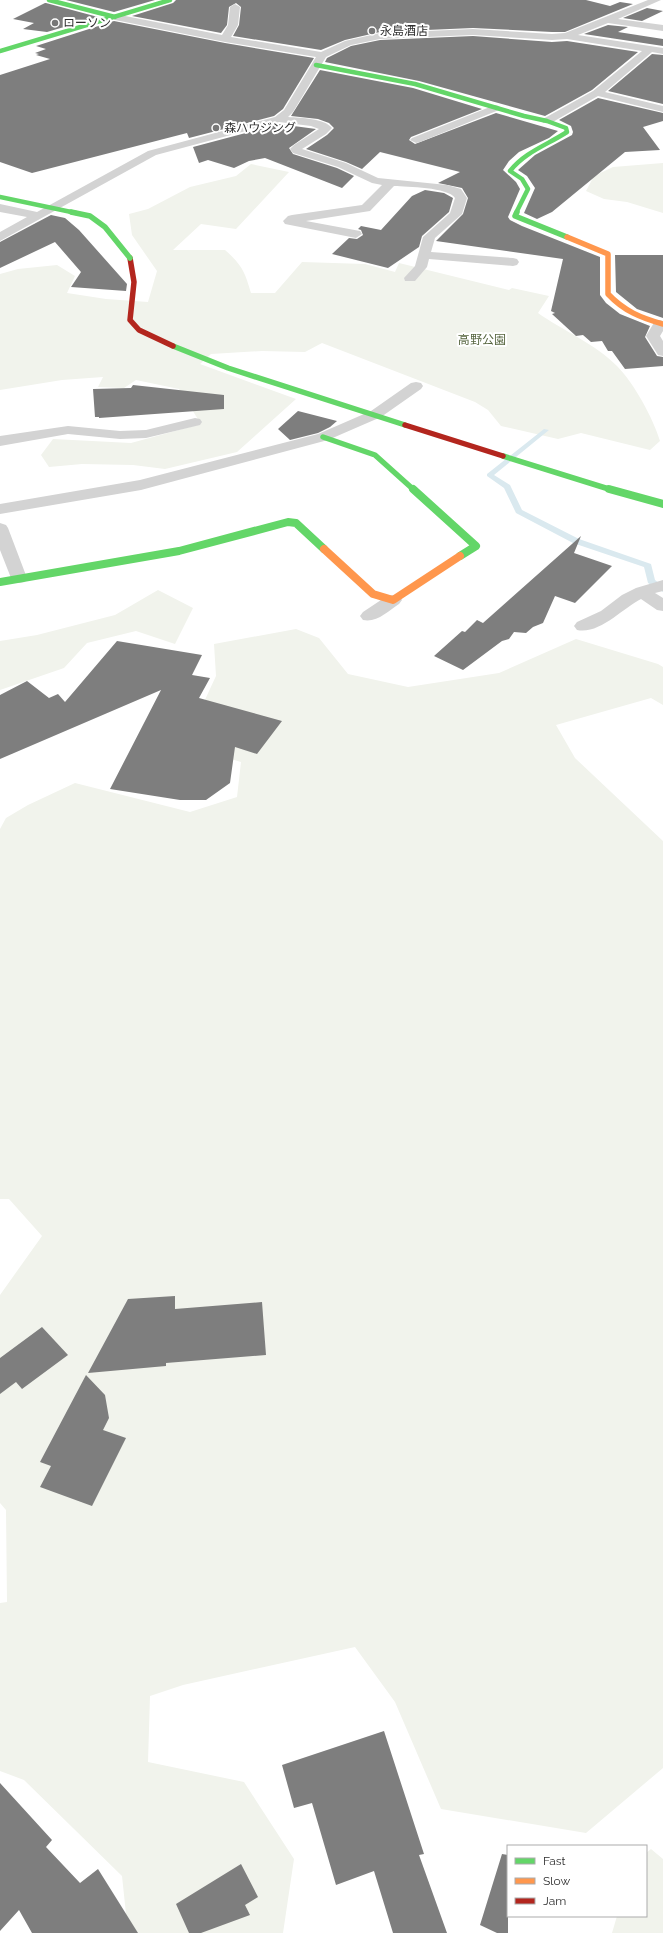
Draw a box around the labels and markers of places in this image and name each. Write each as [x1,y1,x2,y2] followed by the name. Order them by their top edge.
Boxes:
[63,16,111,30] place label: ローソン
[50,18,60,28] marker: ローソン
[380,24,428,38] place label: 永島酒店
[367,26,377,36] marker: 永島酒店
[224,121,296,135] place label: 森ハウジング
[211,123,221,133] marker: 森ハウジング

